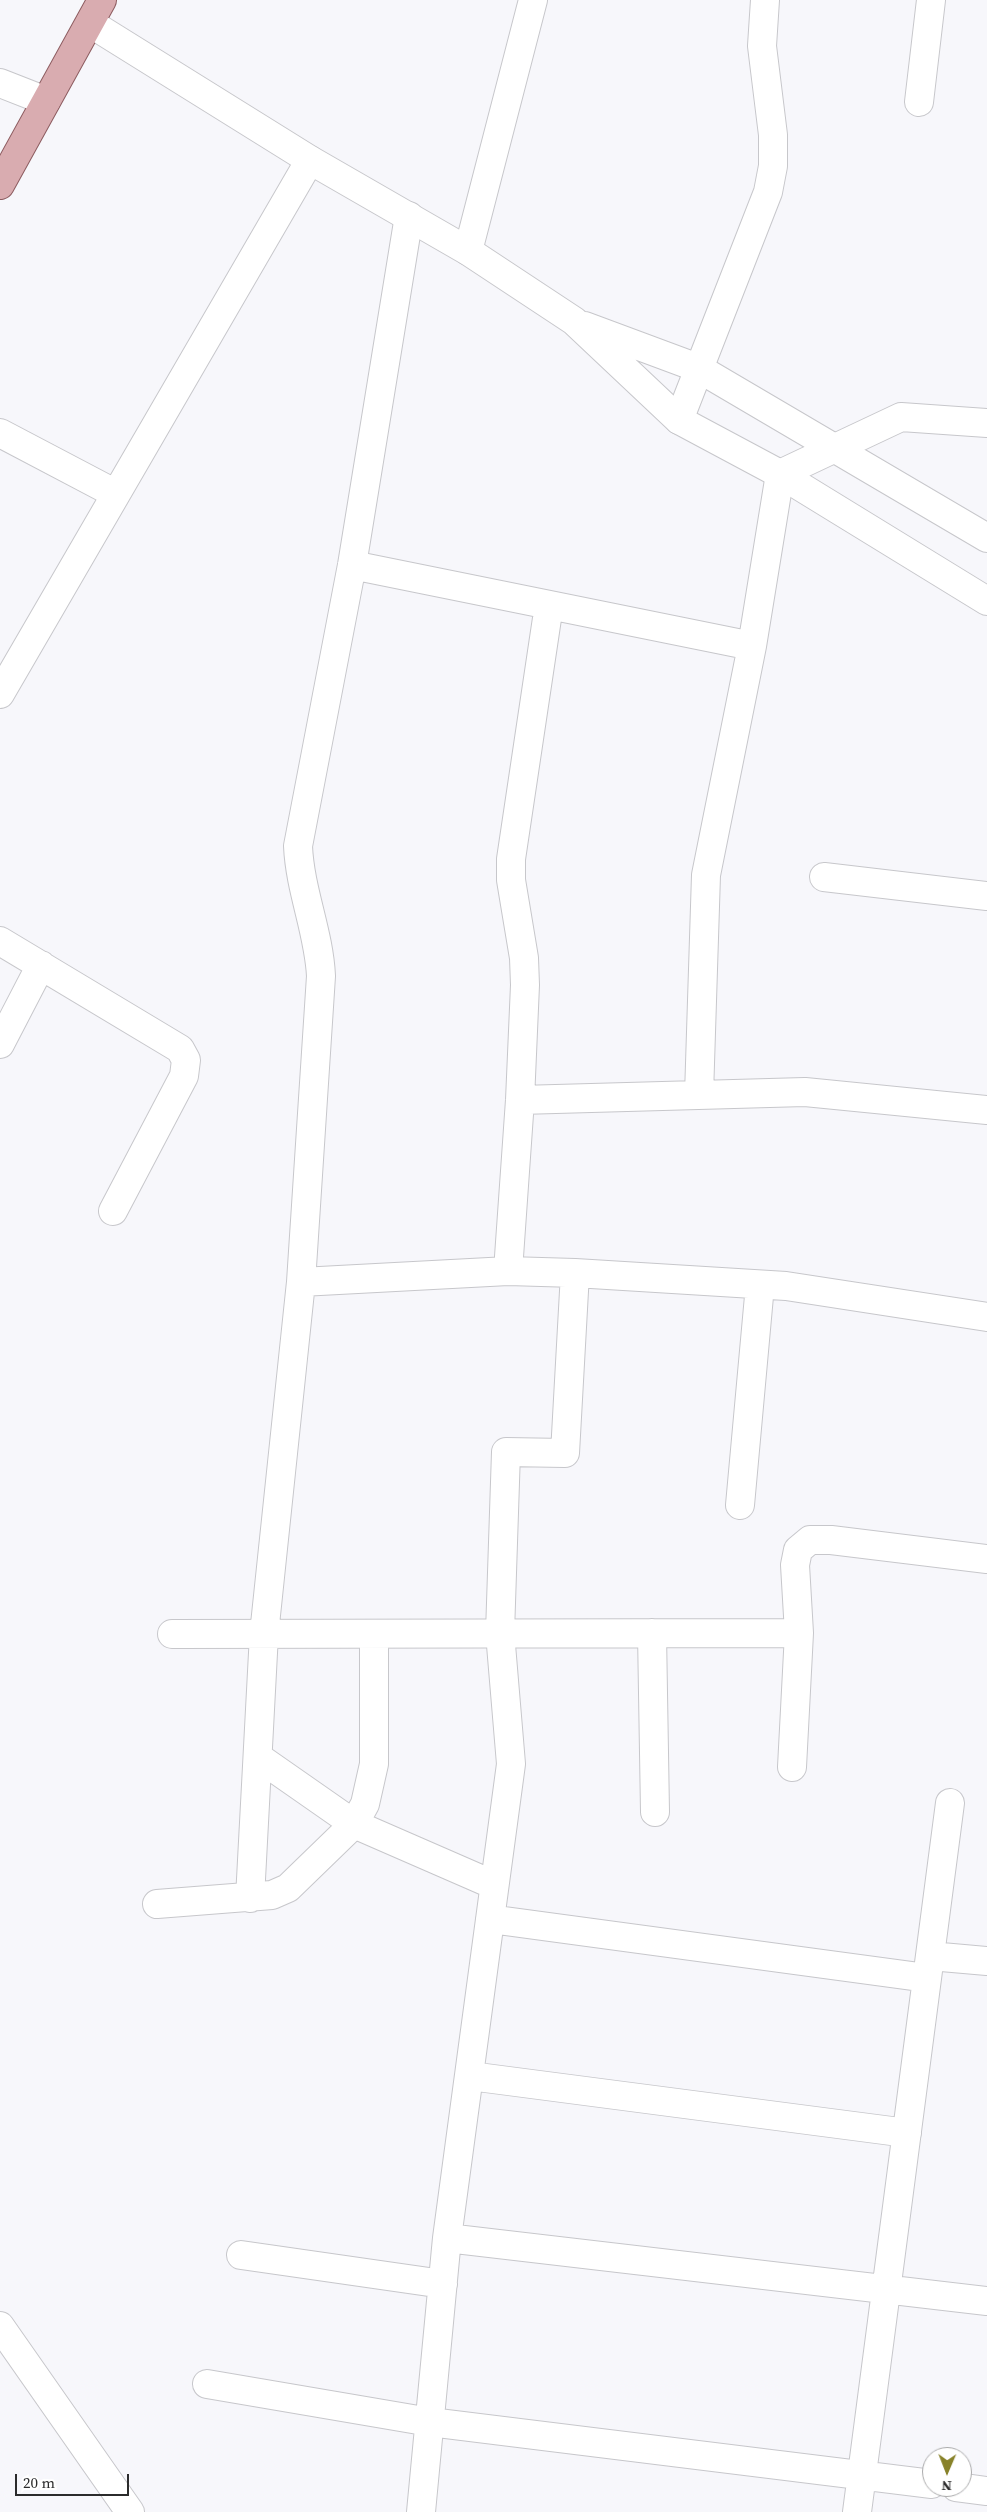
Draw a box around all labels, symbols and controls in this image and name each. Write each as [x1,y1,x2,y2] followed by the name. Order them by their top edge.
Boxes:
[922,2447,972,2497] north arrow
[18,2464,131,2496] scale bar
[23,2472,55,2493] text: 20 m
[941,2476,952,2496] text: N

